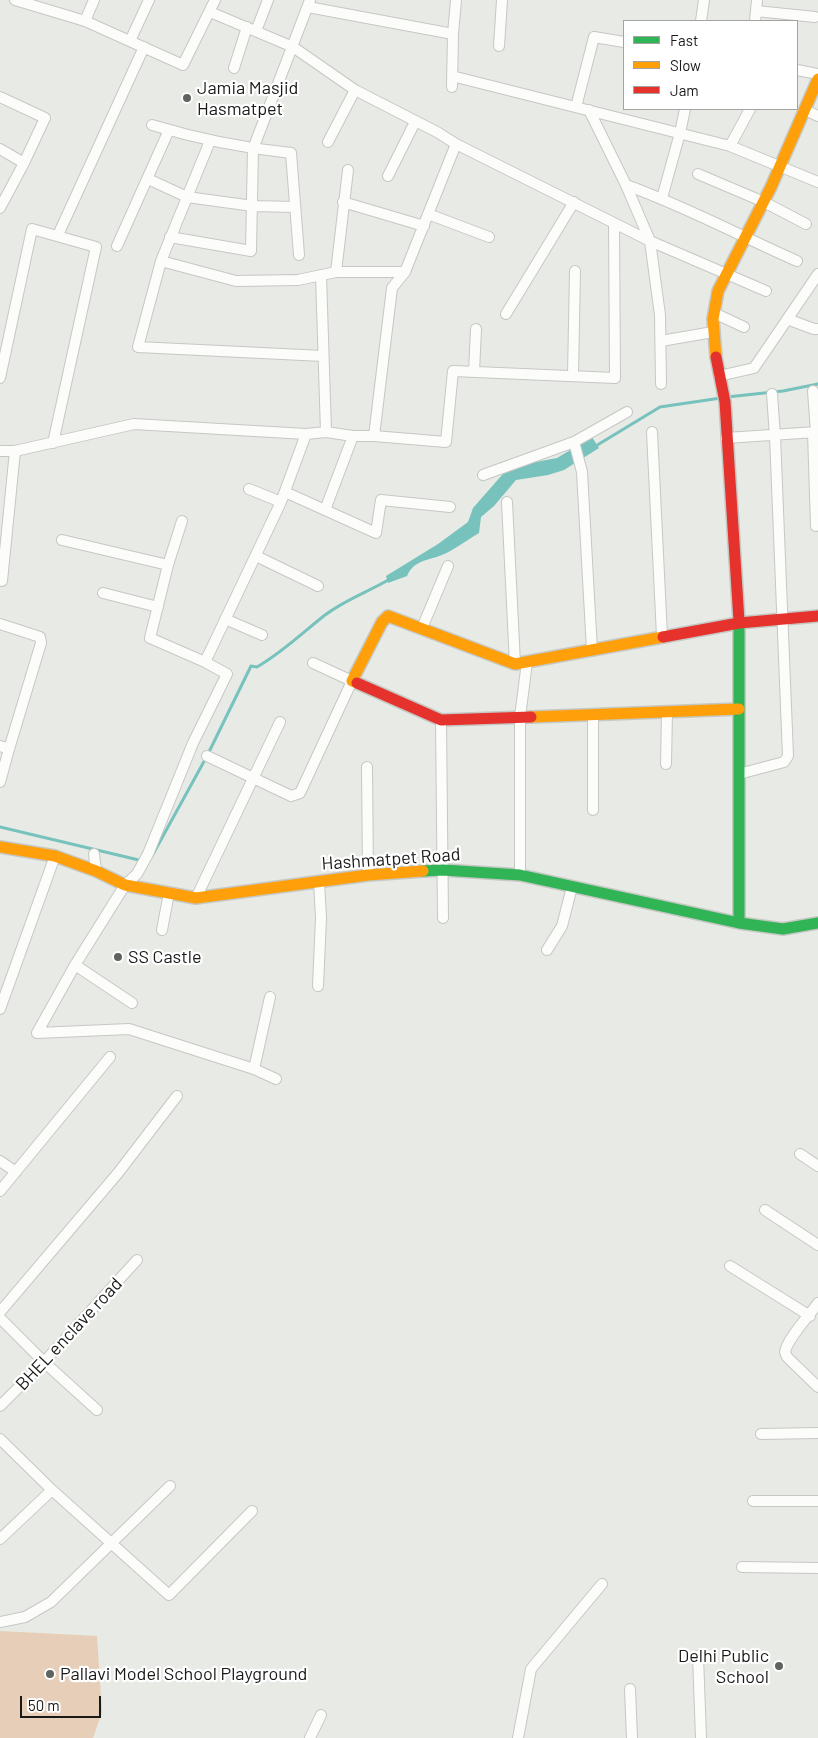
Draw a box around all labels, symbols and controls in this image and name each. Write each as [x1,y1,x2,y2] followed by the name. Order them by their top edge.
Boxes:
[623,20,798,110] legend
[670,31,698,49] text: Fast
[670,56,701,74] text: Slow
[197,77,298,120] place label: Jamia Masjid Hasmatpet
[670,81,699,99] text: Jam
[181,92,193,104] marker: Jamia Masjid Hasmatpet
[321,843,461,875] street label: Hashmatpet Road
[128,946,202,968] place label: SS Castle
[112,951,124,963] marker: SS Castle
[11,1273,127,1395] street label: BHEL enclave road
[678,1645,769,1688] place label: Delhi Public School
[773,1660,785,1672] marker: Delhi Public School
[60,1663,307,1685] place label: Pallavi Model School Playground
[44,1668,56,1680] marker: Pallavi Model School Playground
[22,1686,104,1718] scale bar
[28,1696,60,1714] text: 50 m

